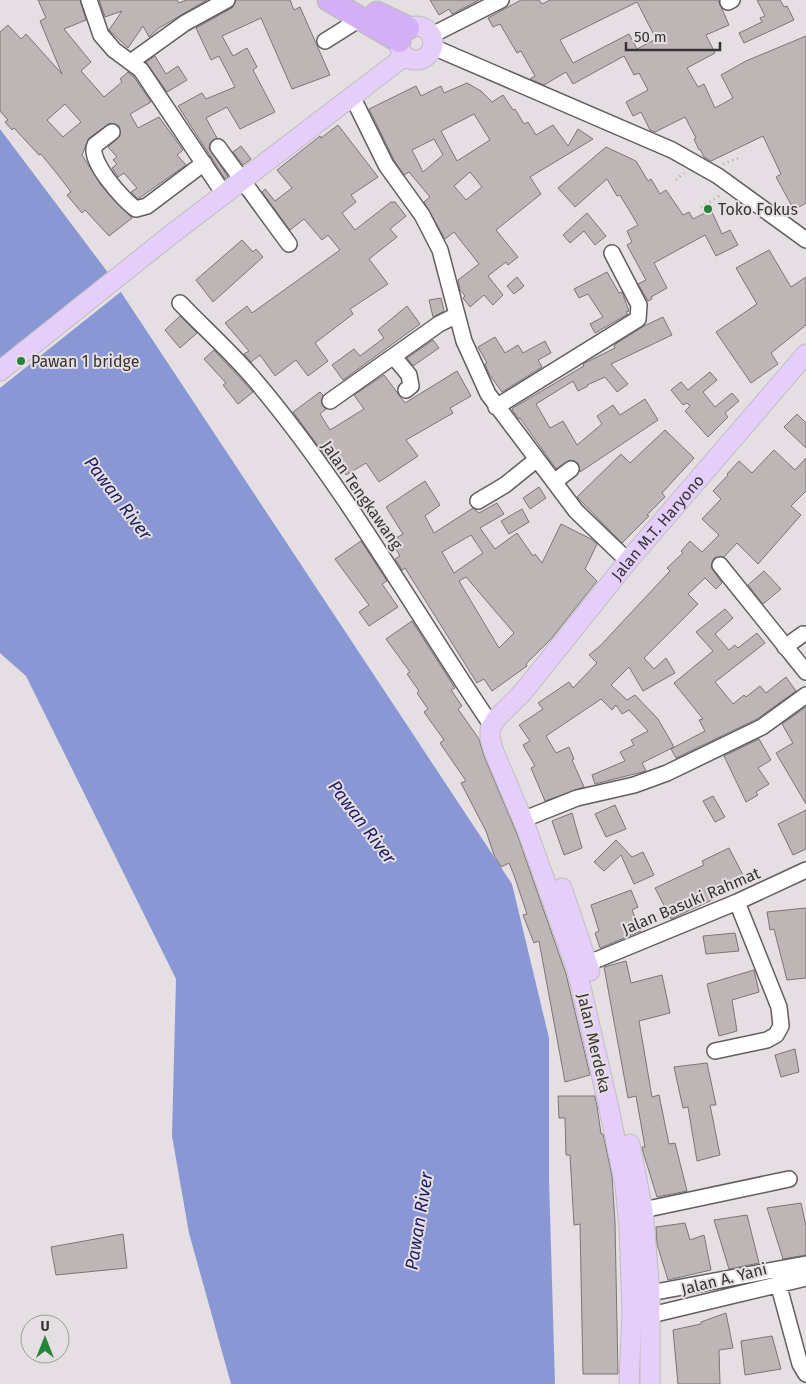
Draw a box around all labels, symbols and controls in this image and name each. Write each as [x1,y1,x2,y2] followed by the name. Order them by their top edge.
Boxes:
[626,20,720,52] scale bar
[634,28,667,46] text: 50 m
[718,200,798,219] place label: Toko Fokus
[702,203,714,215] marker: Toko Fokus
[31,352,139,371] place label: Pawan 1 bridge
[15,355,27,367] marker: Pawan 1 bridge
[317,437,407,554] street label: Jalan Tengkawang
[79,452,157,545] water label: Pawan River
[607,471,708,584] street label: Jalan M.T. Haryono
[323,776,401,869] water label: Pawan River
[619,863,763,939] street label: Jalan Basuki Rahmat
[573,991,615,1095] street label: Jalan Merdeka
[400,1169,438,1272] water label: Pawan River
[679,1259,769,1299] street label: Jalan A. Yani
[20,1314,70,1364] north arrow
[40,1318,50,1335] text: U

